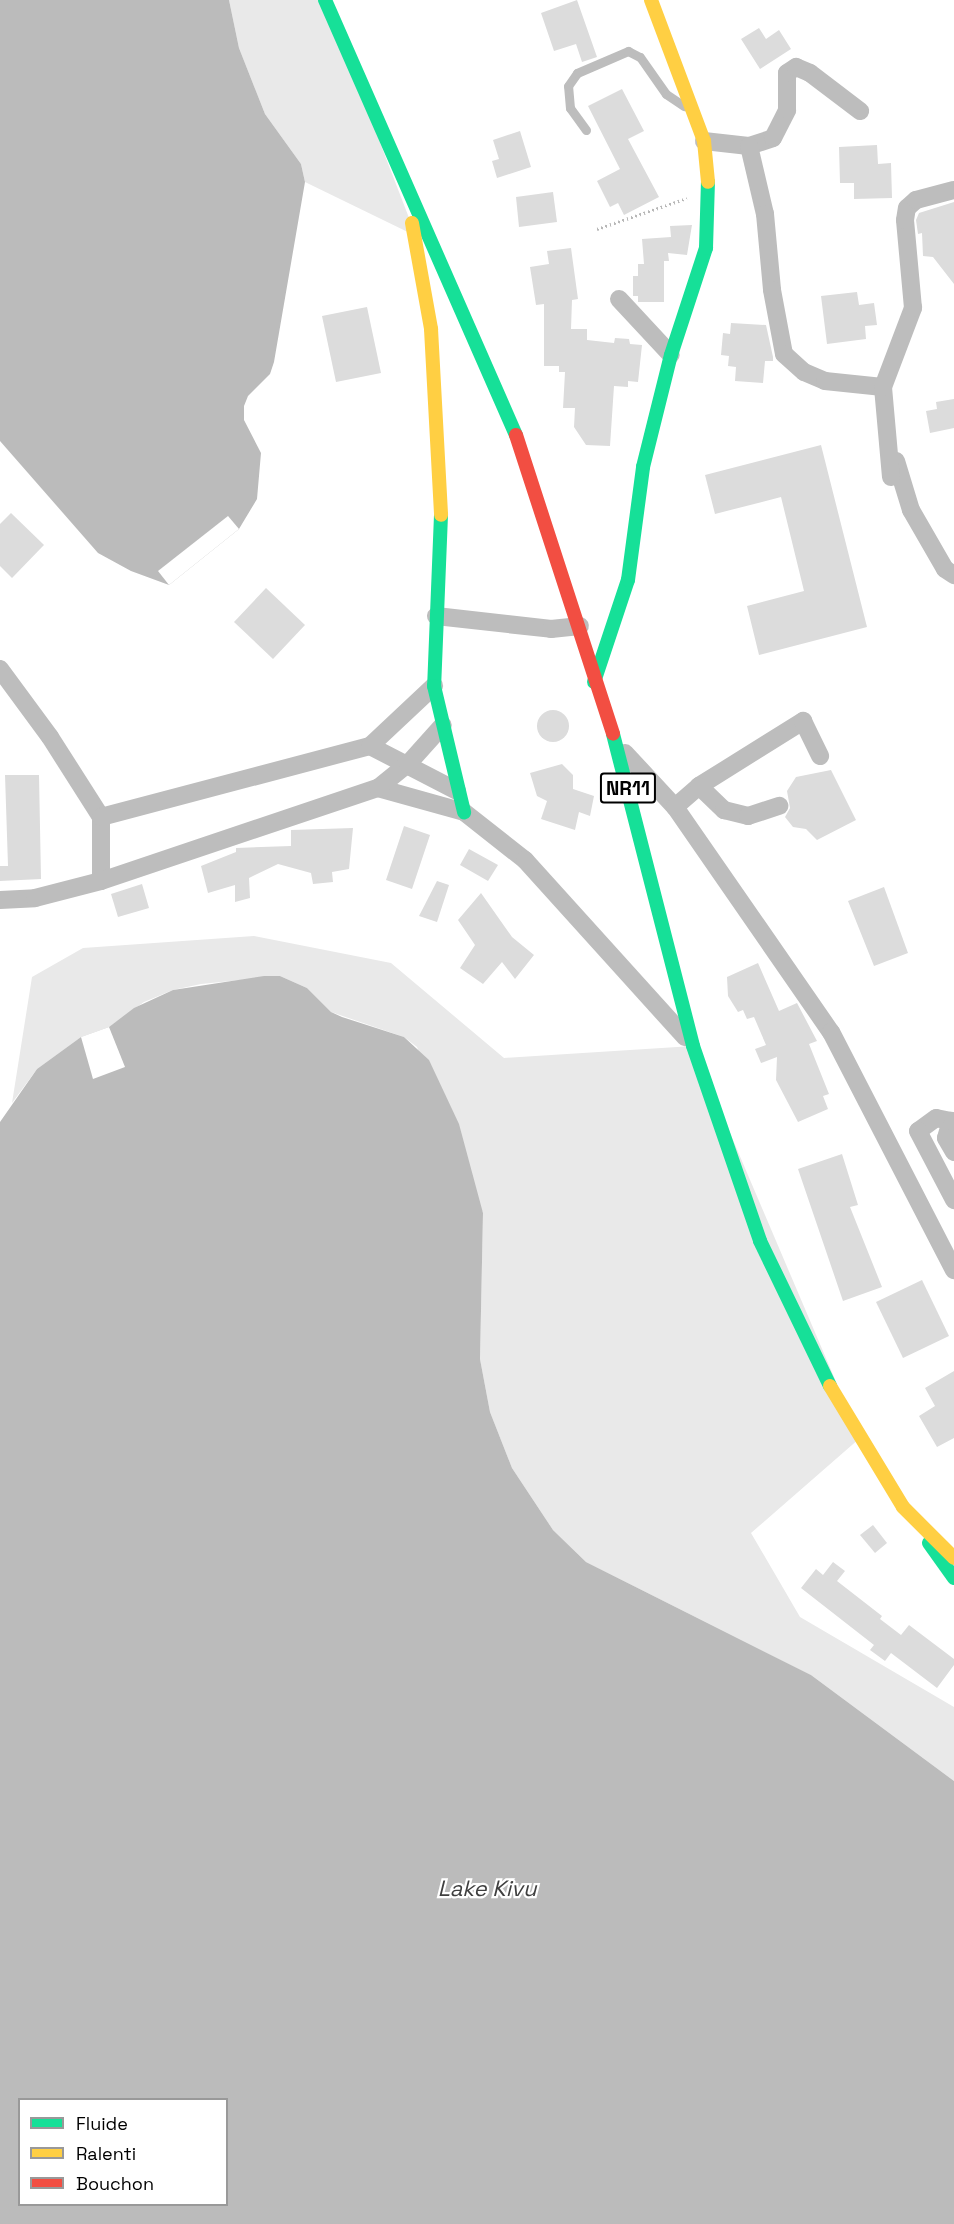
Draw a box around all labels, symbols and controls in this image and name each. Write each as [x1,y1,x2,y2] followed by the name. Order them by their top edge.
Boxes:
[600,771,656,805] road number: NR11
[438,1876,536,1902] water label: Lake Kivu
[18,2098,228,2206] legend
[76,2112,128,2135] text: Fluide
[76,2142,136,2165] text: Ralenti
[76,2172,154,2195] text: Bouchon

